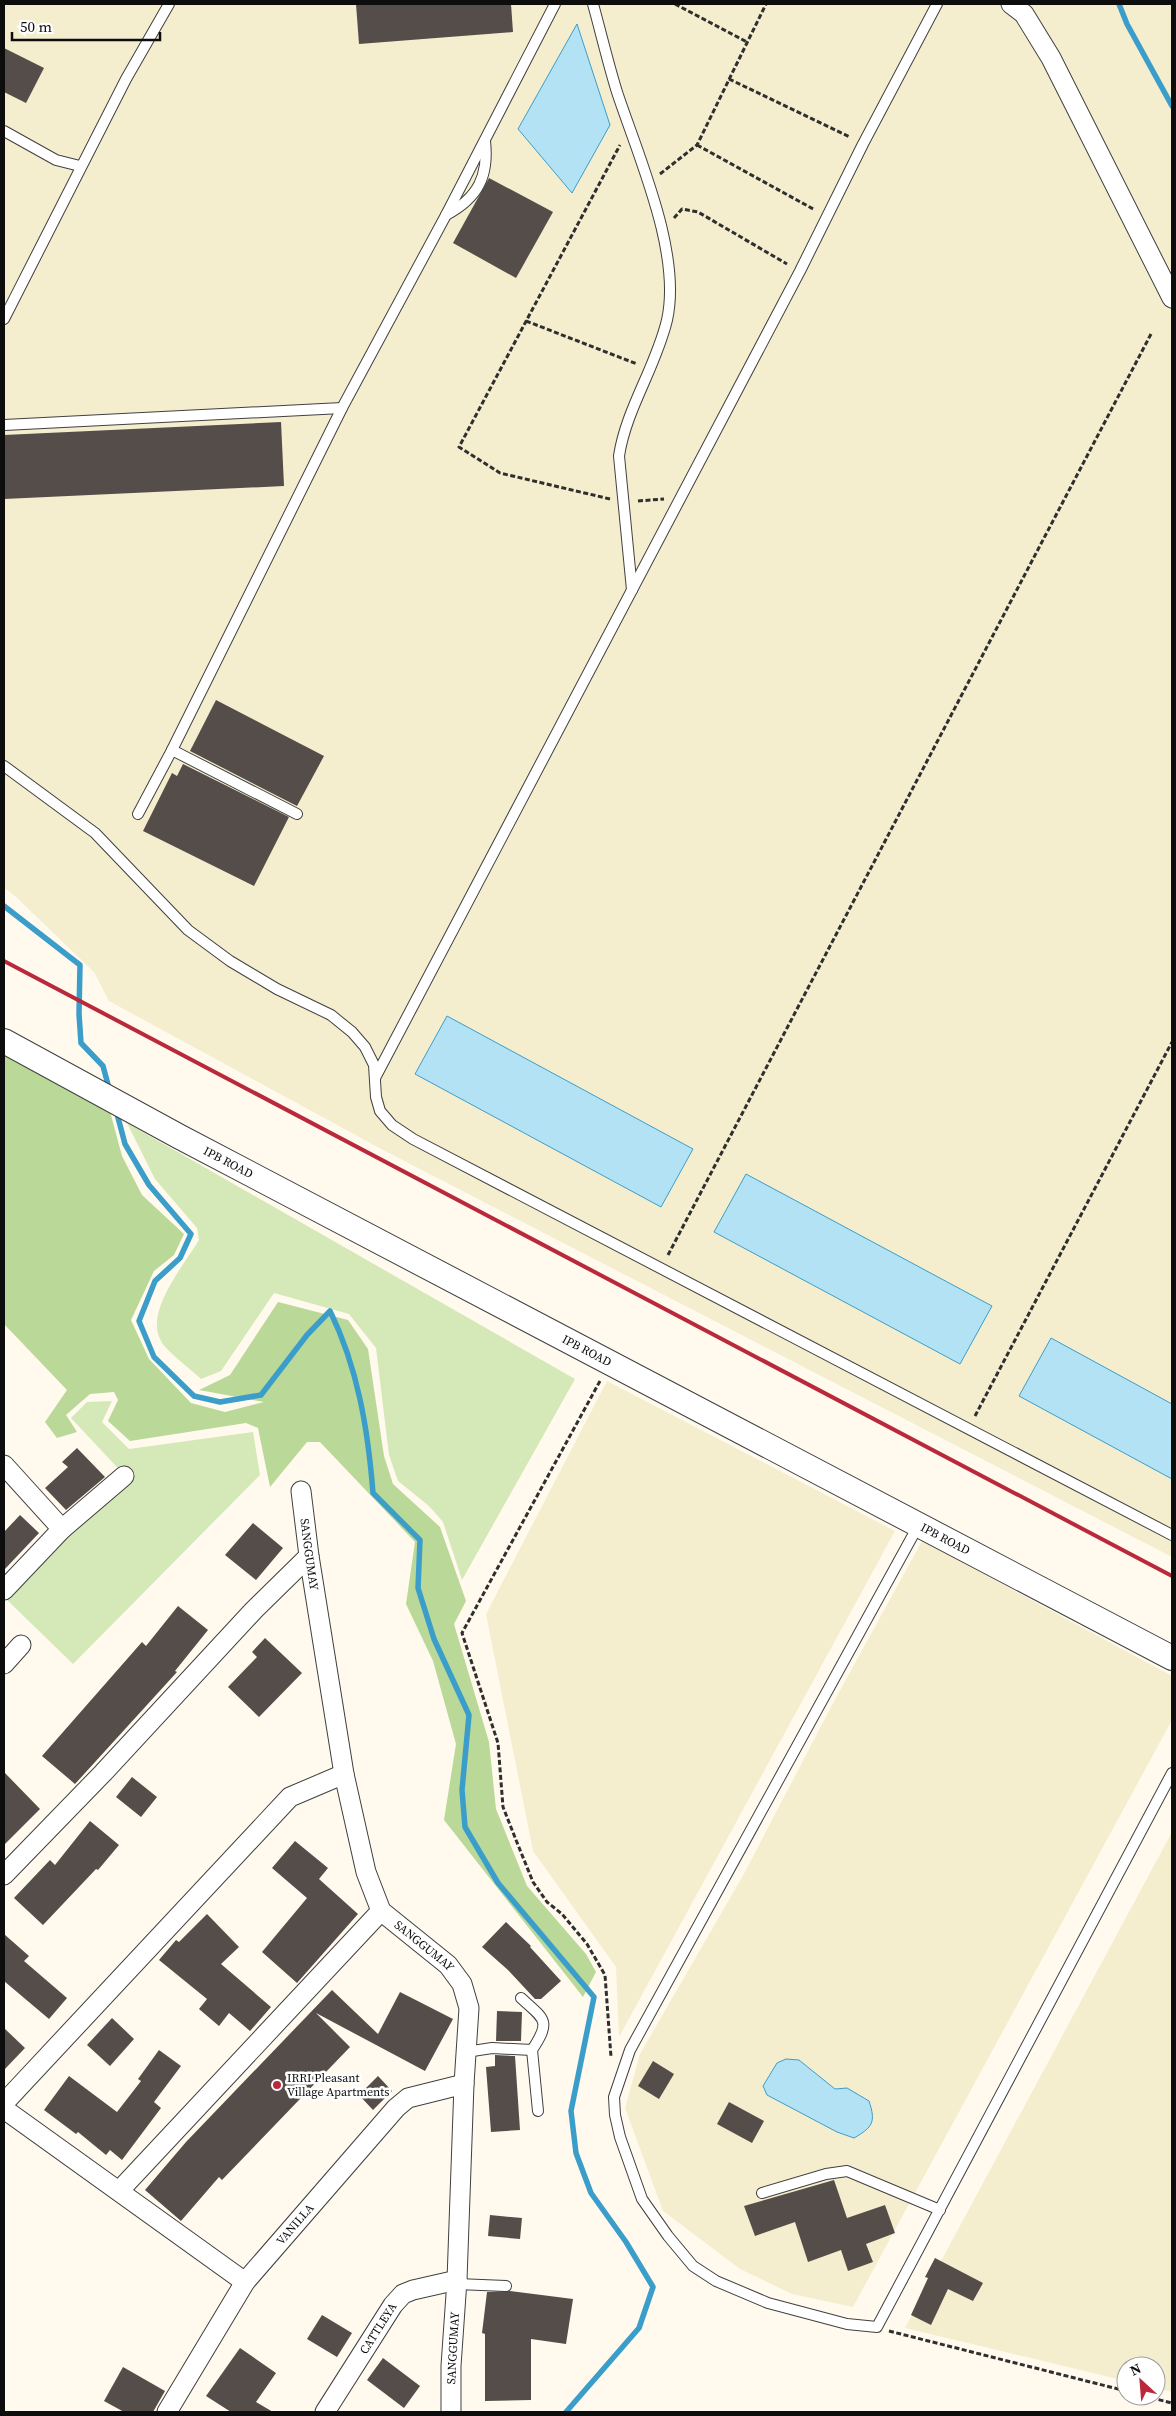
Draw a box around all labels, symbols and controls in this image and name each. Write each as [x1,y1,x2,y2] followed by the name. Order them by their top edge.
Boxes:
[12,10,160,42] scale bar
[20,16,52,37] text: 50 m
[201,1143,256,1182] street label: IPB ROAD
[559,1331,614,1370] street label: IPB ROAD
[296,1518,322,1592] street label: SANGGUMAY
[918,1519,973,1559] street label: IPB ROAD
[391,1917,458,1975] street label: SANGGUMAY
[287,2070,389,2100] place label: IRRI Pleasant Village Apartments
[271,2079,283,2091] marker: IRRI Pleasant Village Apartments
[273,2200,317,2248] street label: VANILLA
[356,2300,400,2357] street label: CATTLEYA
[443,2311,463,2385] street label: SANGGUMAY
[1116,2356,1166,2406] north arrow
[1126,2358,1144,2381] text: N

